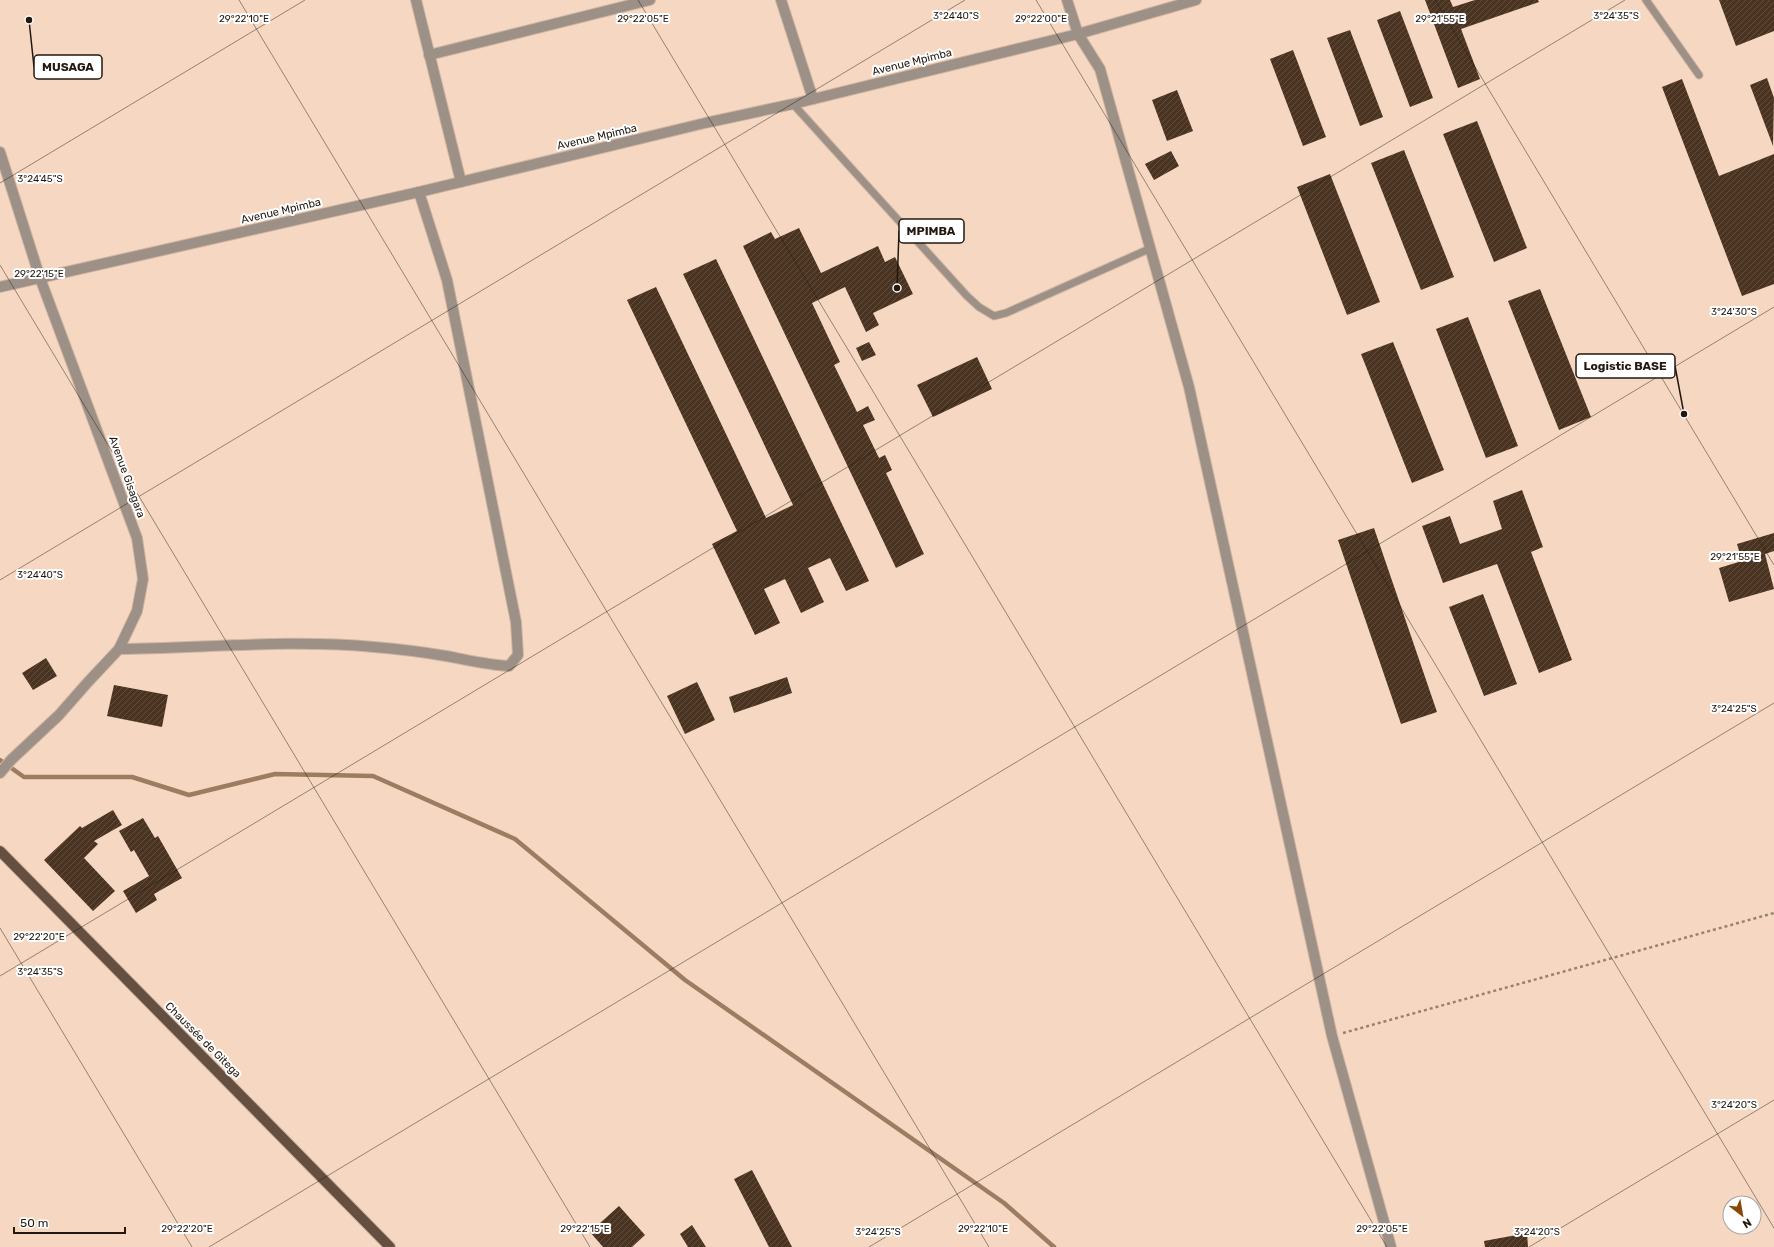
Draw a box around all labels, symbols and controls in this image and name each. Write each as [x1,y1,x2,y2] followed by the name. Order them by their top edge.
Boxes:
[933,10,979,22] text: 3°24'40"S
[1593,10,1639,22] text: 3°24'35"S
[219,13,269,25] text: 29°22'10"E
[617,13,669,25] text: 29°22'05"E
[1015,13,1067,25] text: 29°22'00"E
[1415,13,1465,25] text: 29°21'55"E
[871,46,953,78] street label: Avenue Mpimba
[34,55,102,79] callout: MUSAGA
[42,60,94,74] text: MUSAGA
[556,121,638,153] street label: Avenue Mpimba
[17,173,63,185] text: 3°24'45"S
[240,195,322,227] street label: Avenue Mpimba
[899,219,964,243] callout: MPIMBA
[907,224,956,238] text: MPIMBA
[14,268,64,280] text: 29°22'15"E
[1711,306,1757,318] text: 3°24'30"S
[1576,354,1675,378] callout: Logistic BASE
[1583,359,1667,373] text: Logistic BASE
[106,434,148,520] street label: Avenue Gisagara
[1710,551,1760,563] text: 29°21'55"E
[17,569,63,581] text: 3°24'40"S
[1711,703,1757,715] text: 3°24'25"S
[13,931,65,943] text: 29°22'20"E
[17,966,63,978] text: 3°24'35"S
[162,999,244,1081] street label: Chaussée de Gitega
[1711,1099,1757,1111] text: 3°24'20"S
[1722,1195,1762,1235] north arrow
[14,1209,125,1235] scale bar
[20,1216,48,1230] text: 50 m
[1740,1216,1754,1231] text: N
[161,1223,213,1235] text: 29°22'20"E
[560,1223,610,1235] text: 29°22'15"E
[958,1223,1008,1235] text: 29°22'10"E
[1356,1223,1408,1235] text: 29°22'05"E
[855,1226,901,1238] text: 3°24'25"S
[1514,1226,1560,1238] text: 3°24'20"S

